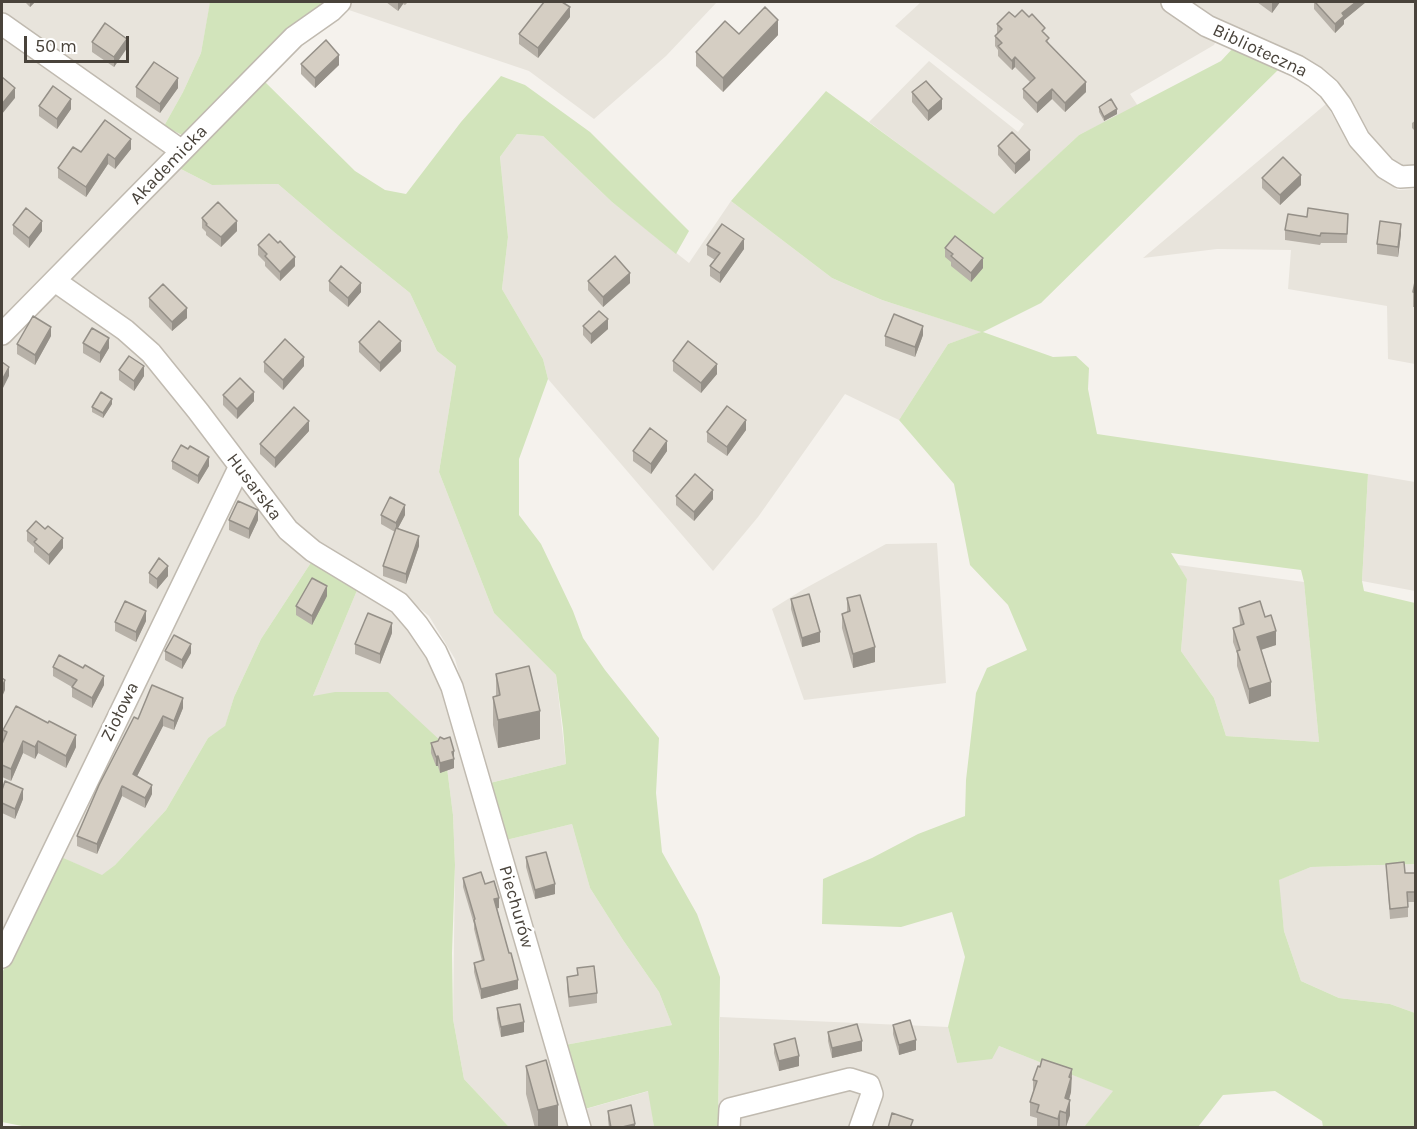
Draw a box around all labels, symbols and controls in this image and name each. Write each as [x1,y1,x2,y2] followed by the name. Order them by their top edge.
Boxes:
[1209,20,1311,82] street label: Biblioteczna
[27,24,132,62] scale bar
[35,35,77,57] text: 50 m
[126,121,212,209] street label: Akademicka
[222,449,286,525] street label: Husarska
[96,679,144,745] street label: Ziołowa
[494,863,538,951] street label: Piechurów

